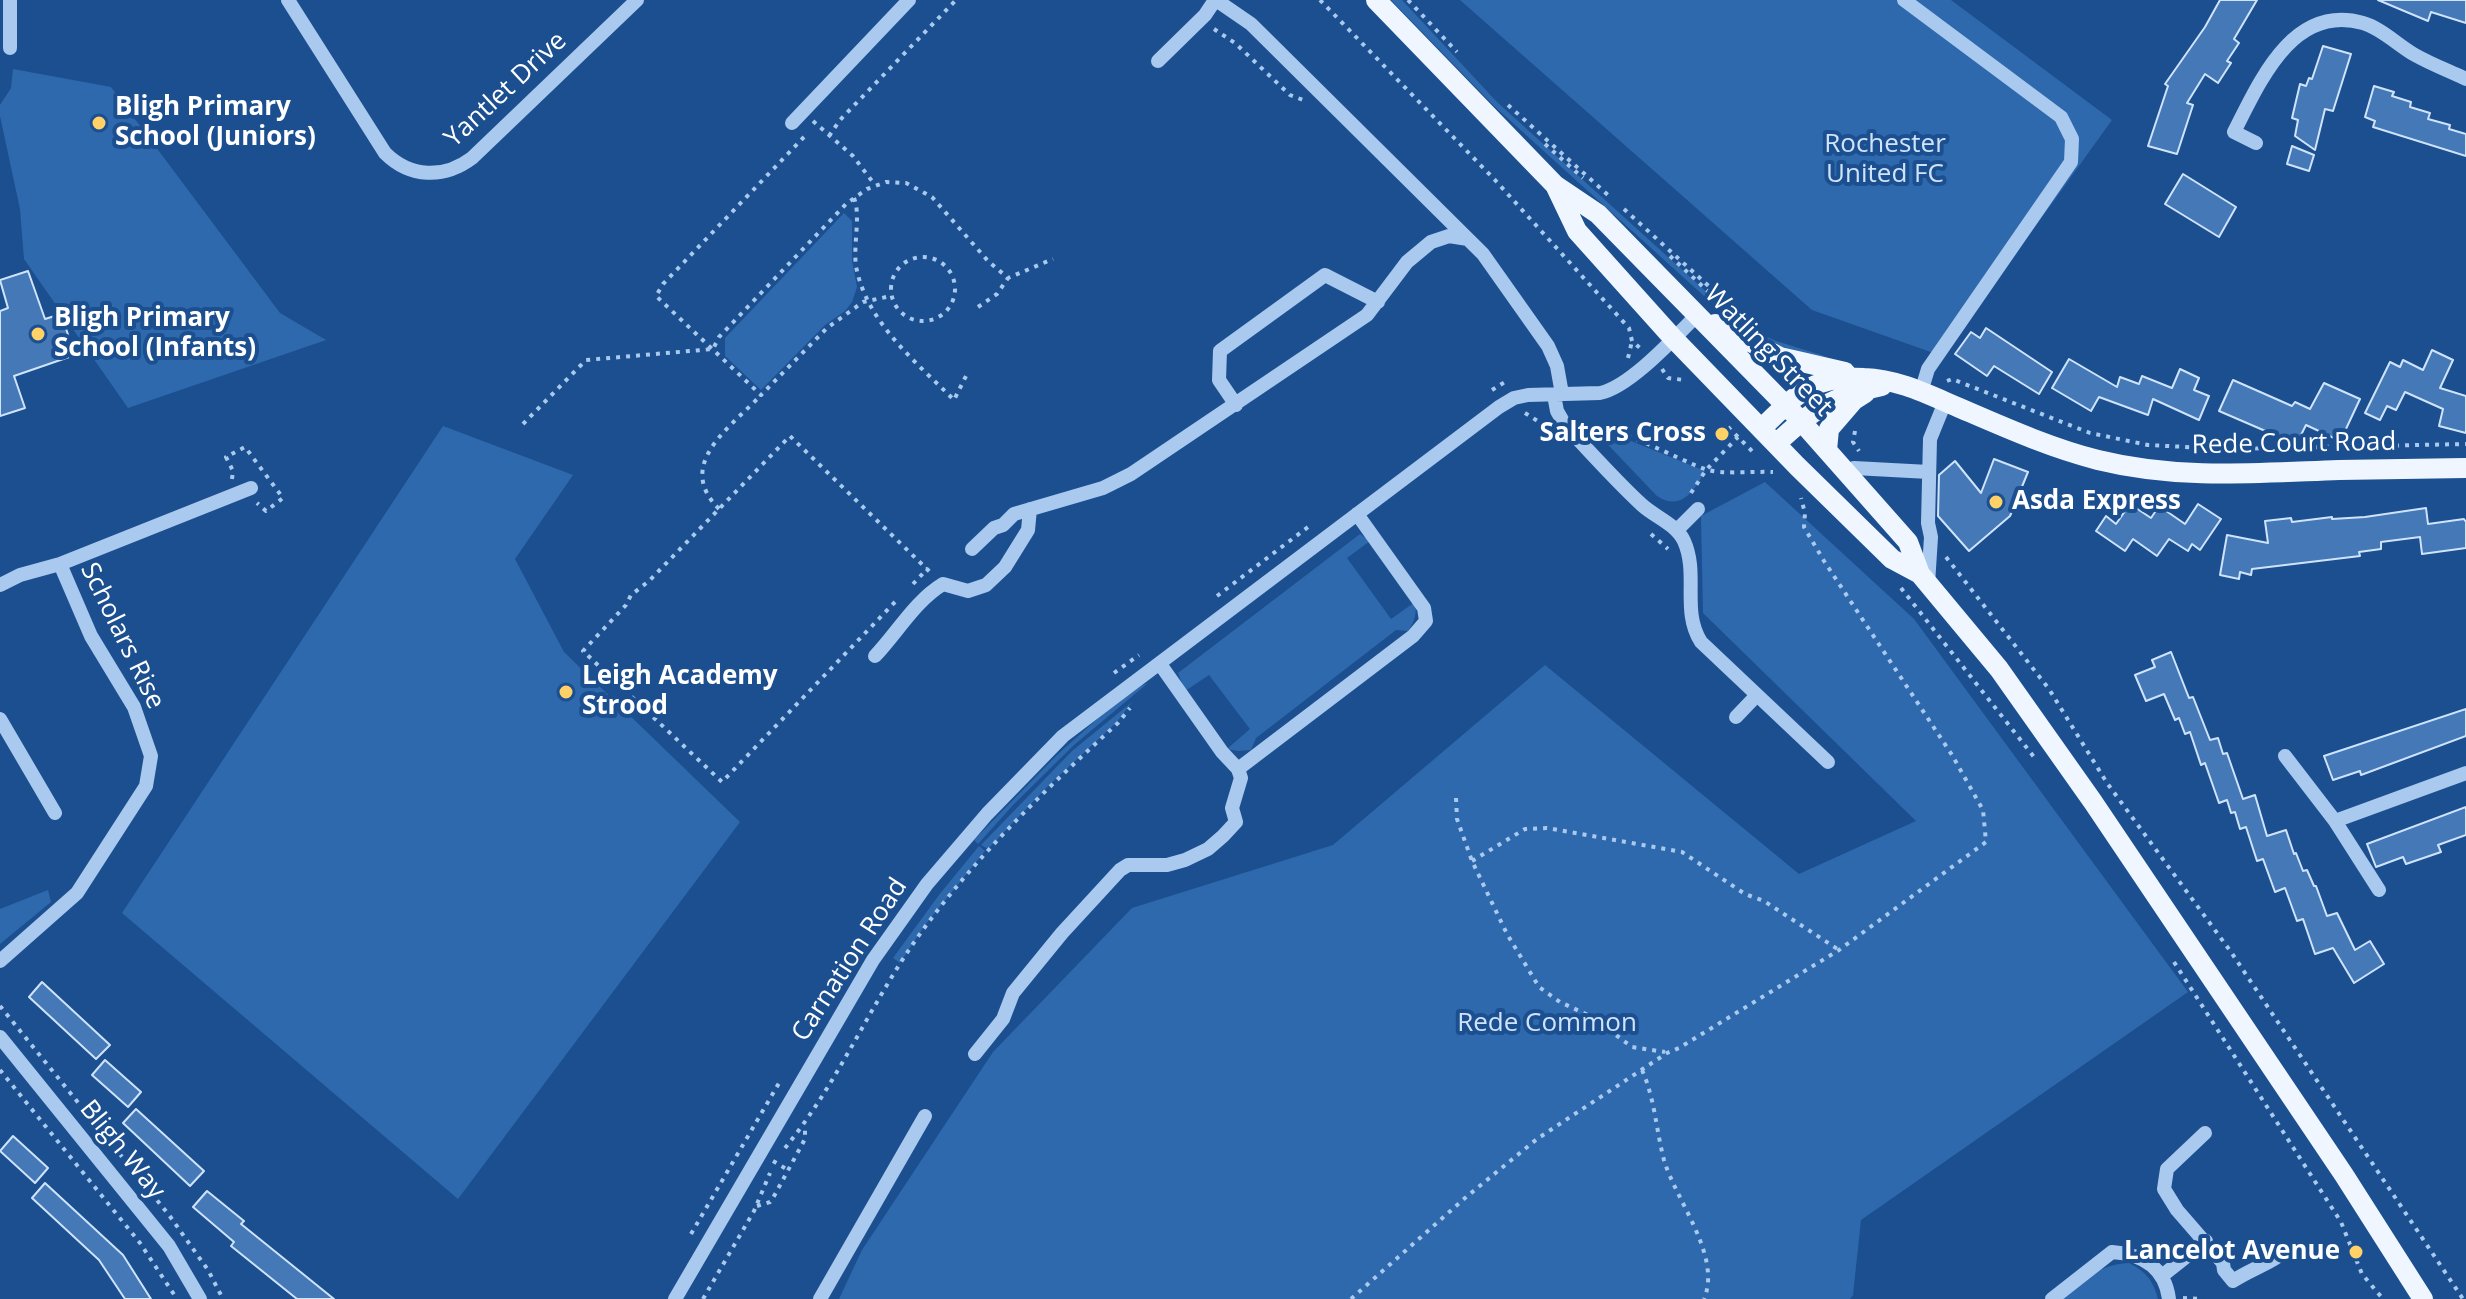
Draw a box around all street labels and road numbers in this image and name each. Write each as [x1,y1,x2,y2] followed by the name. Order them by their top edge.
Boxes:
[439,26,573,154] street label: Yantlet Drive
[1698,279,1838,423] street label: Watling Street
[2191,427,2397,461] street label: Rede Court Road
[73,558,171,714] street label: Scholars Rise
[786,873,914,1047] street label: Carnation Road
[73,1094,171,1206] street label: Bligh Way

